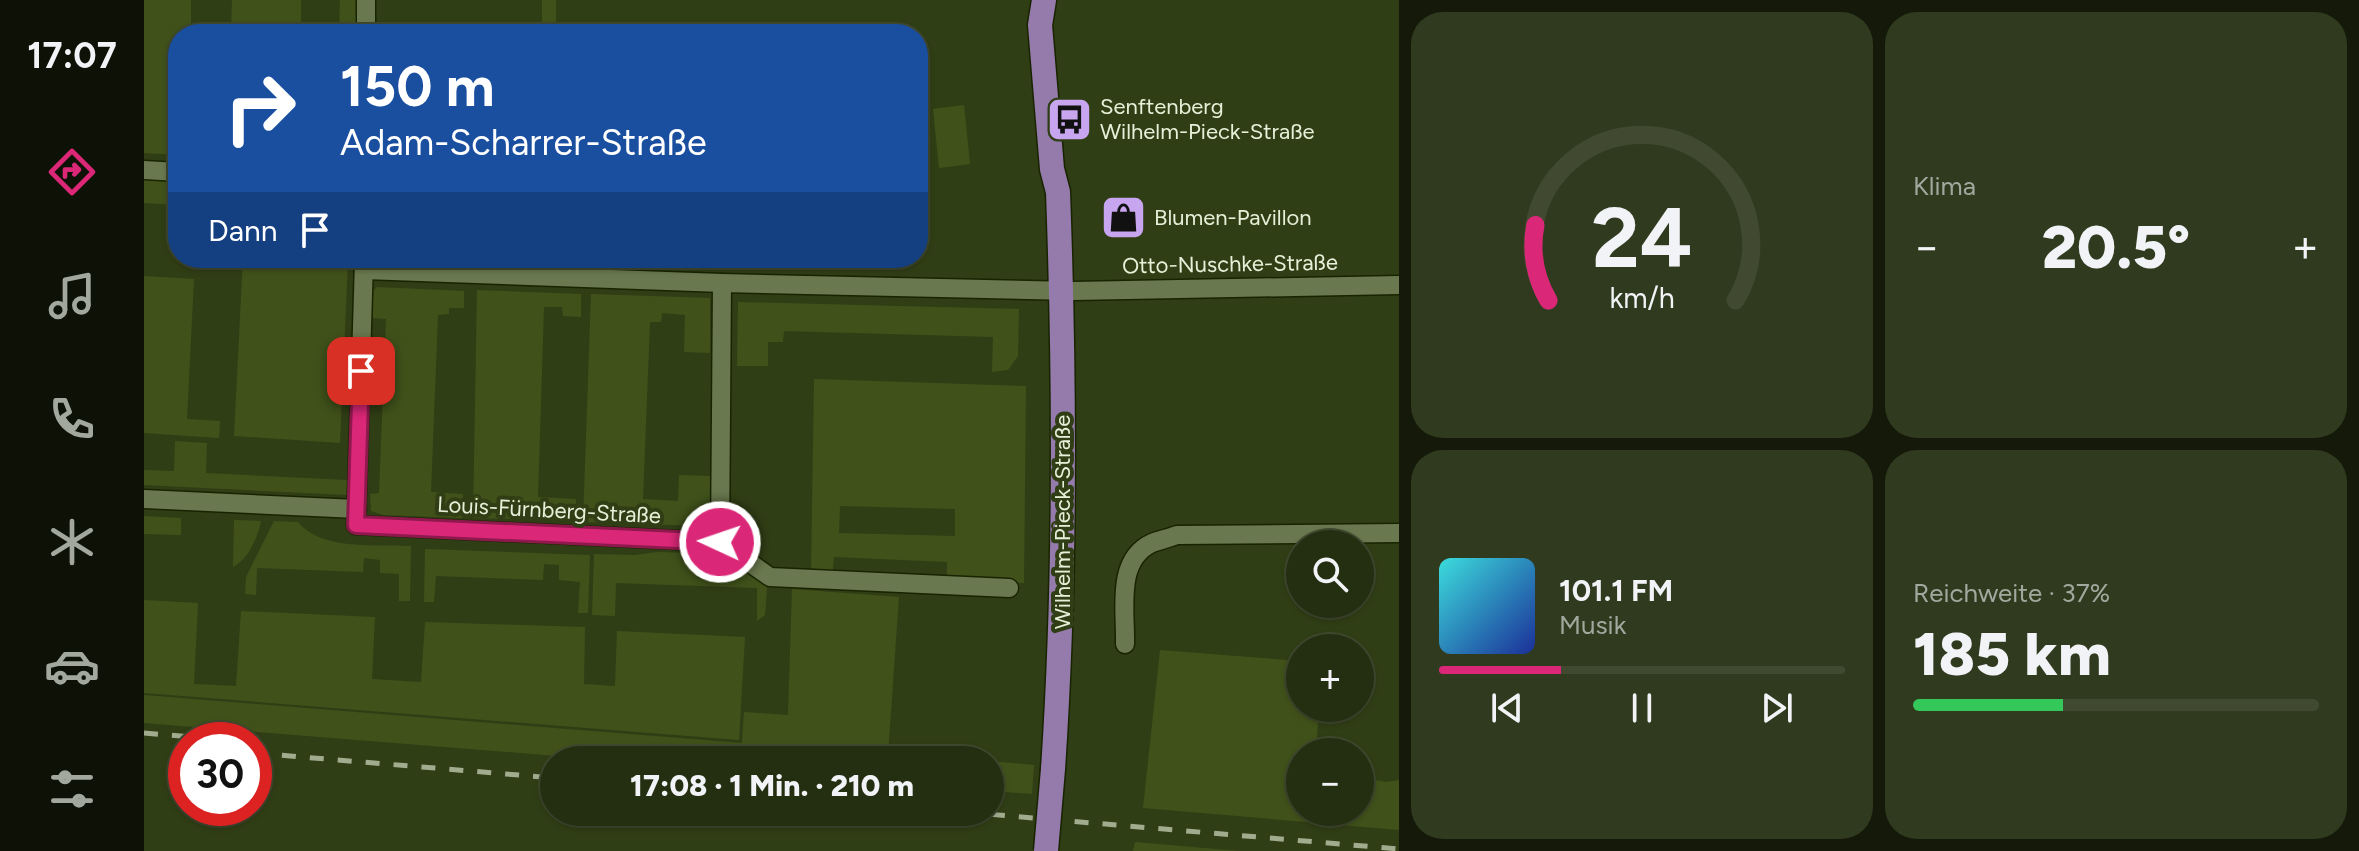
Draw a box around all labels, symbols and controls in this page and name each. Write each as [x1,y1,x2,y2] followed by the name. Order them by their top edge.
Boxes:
[27,34,117,77] text: 17:07
[340,53,495,120] text: 150 m
[208,56,312,160] icon: right
[1100,93,1315,145] place label: Senftenberg Wilhelm-Pieck-Straße
[1045,95,1093,143] bus stop icon: Senftenberg Wilhelm-Pieck-Straße
[340,121,707,164] text: Adam-Scharrer-Straße
[44,144,100,200] icon: directions
[1913,170,1976,202] text: Klima
[1592,187,1692,287] text: 24
[1099,193,1147,241] shop icon: Blumen-Pavillon
[1154,204,1312,231] place label: Blumen-Pavillon
[293,208,337,252] icon: arrive
[2042,211,2190,283] text: 20.5°
[208,212,277,249] text: Dann
[1913,220,1940,273] text: −
[2292,220,2319,273] text: +
[1122,249,1338,279] street label: Otto-Nuschke-Straße
[44,268,100,324] icon: music
[1609,281,1675,315] text: km/h
[327,337,395,405] pin
[339,349,383,393] icon: arrive
[44,391,100,447] icon: phone
[1049,415,1076,629] street label: Wilhelm-Pieck-Straße
[436,491,662,529] street label: Louis-Fürnberg-Straße
[678,500,762,584] position arrow
[44,514,100,570] icon: climate
[1286,530,1374,826] map controls
[1286,530,1374,618] button: search
[1559,572,1673,609] text: 101.1 FM
[1913,577,2110,609] text: Reichweite · 37%
[1559,609,1626,641] text: Musik
[1913,618,2111,690] text: 185 km
[1286,634,1374,722] button: +
[44,638,100,694] icon: car
[1485,686,1529,730] icon: previous
[1620,686,1664,730] icon: pause
[1755,686,1799,730] icon: next
[168,722,272,826] speed limit sign: 30
[1286,738,1374,826] button: −
[44,761,100,817] icon: filters
[630,767,914,804] text: 17:08 · 1 Min. · 210 m

